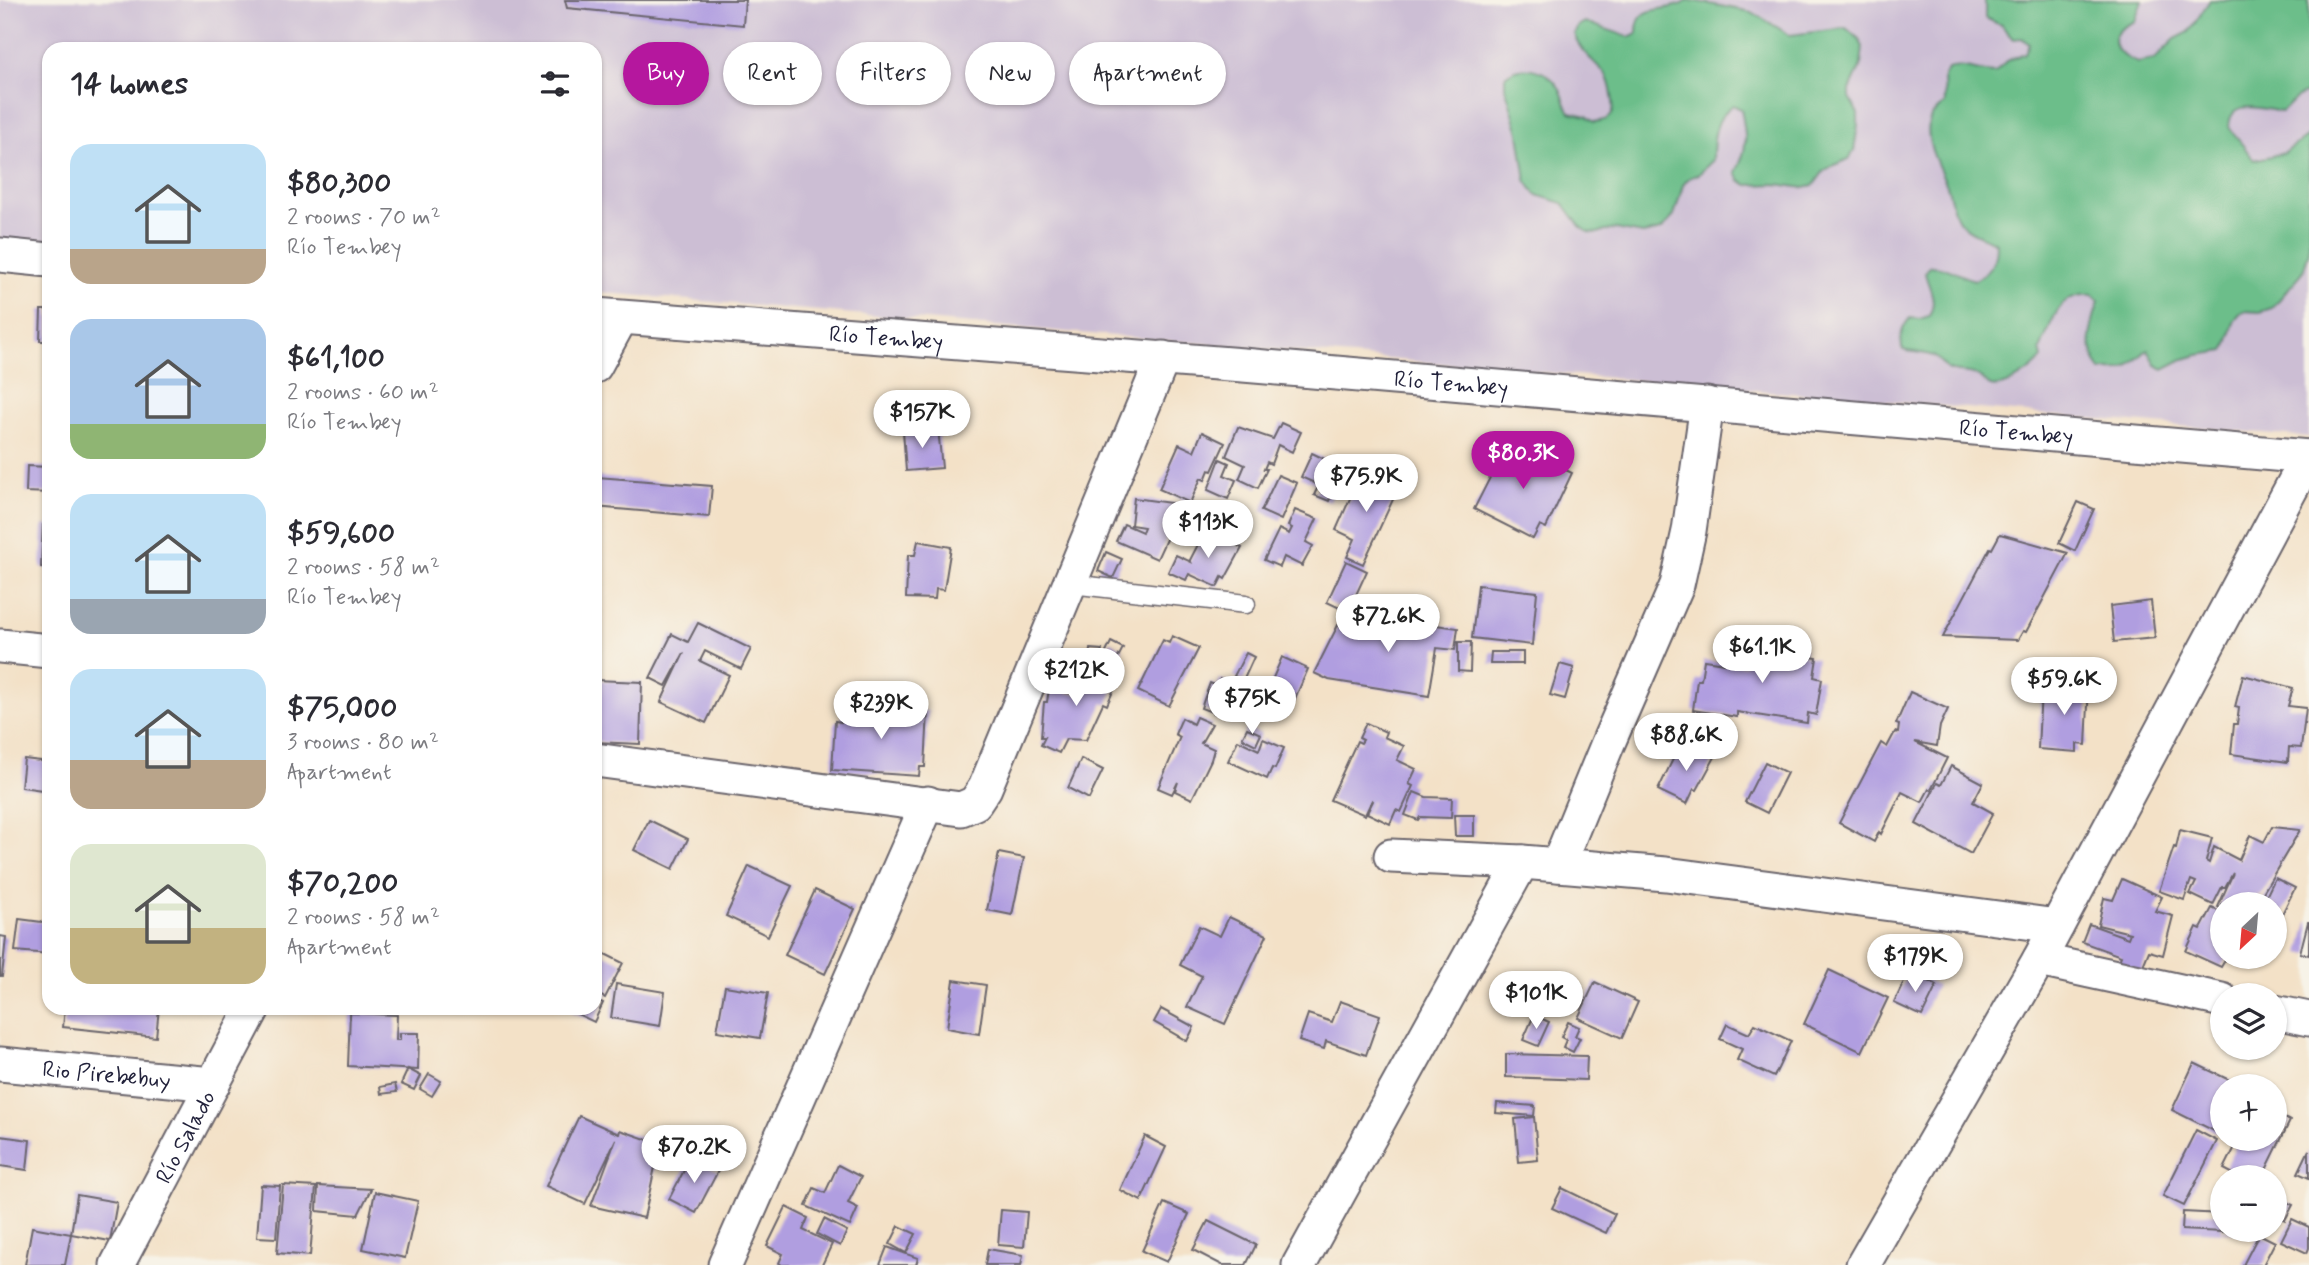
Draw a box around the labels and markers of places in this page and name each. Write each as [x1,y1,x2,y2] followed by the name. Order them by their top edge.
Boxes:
[873,391,971,450] pin: $157K
[1466,432,1580,491] pin: $80.3K
[1309,454,1423,514] pin: $75.9K
[1159,500,1257,560] pin: $113K
[1331,594,1445,654] pin: $72.6K
[1705,626,1819,685] pin: $61.1K
[1027,648,1125,708] pin: $212K
[2007,658,2121,717] pin: $59.6K
[1211,676,1293,736] pin: $75K
[832,682,930,741] pin: $239K
[1629,714,1743,773] pin: $88.6K
[1866,934,1964,994] pin: $179K
[1487,972,1585,1031] pin: $101K
[637,1126,751,1185] pin: $70.2K

